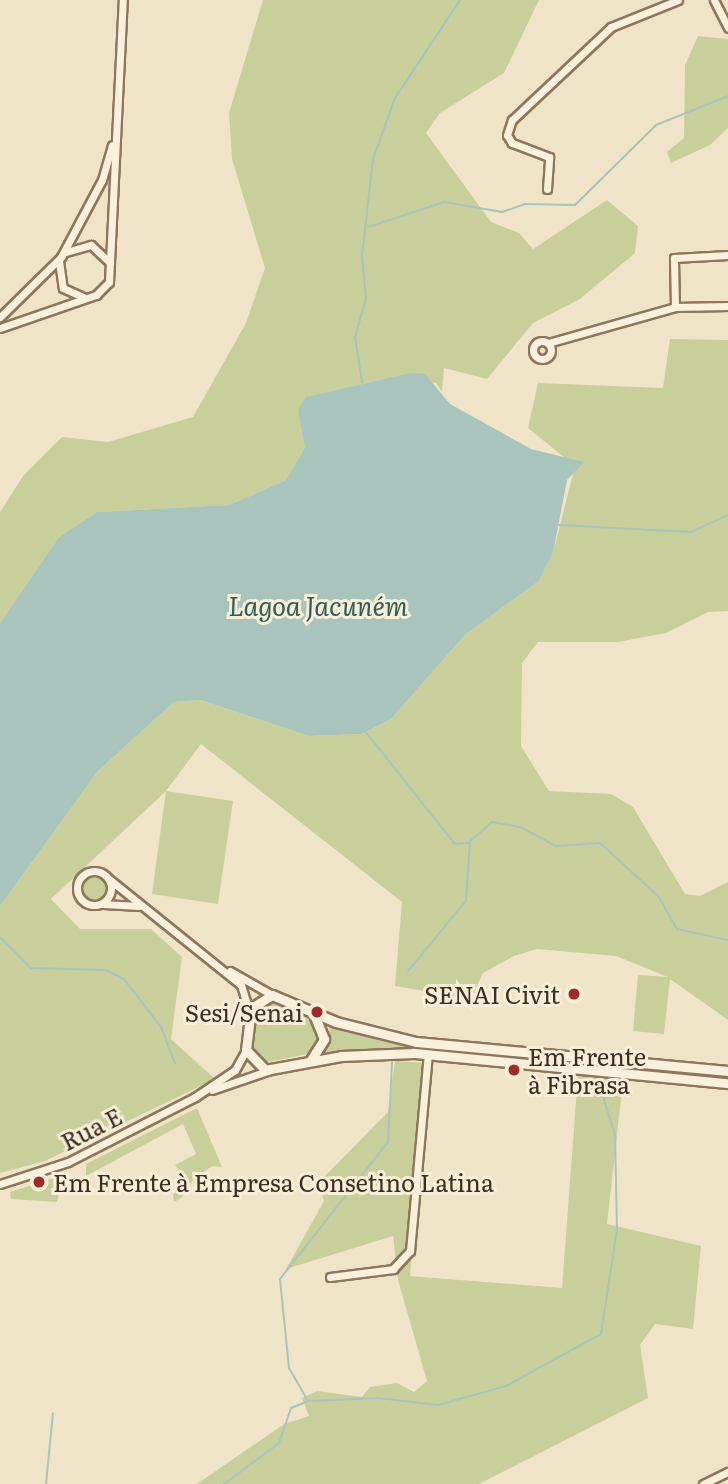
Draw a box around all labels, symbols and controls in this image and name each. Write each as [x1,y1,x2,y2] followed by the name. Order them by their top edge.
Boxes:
[228,589,408,621] water label: Lagoa Jacuném
[424,980,560,1008] place label: SENAI Civit
[566,986,582,1002] marker: SENAI Civit
[185,998,303,1026] place label: Sesi/Senai
[309,1004,325,1020] marker: Sesi/Senai
[528,1042,646,1098] place label: Em Frente à Fibrasa
[506,1062,522,1078] marker: Em Frente à Fibrasa
[56,1101,126,1155] street label: Rua E
[53,1168,494,1196] place label: Em Frente à Empresa Consetino Latina
[31,1174,47,1190] marker: Em Frente à Empresa Consetino Latina

